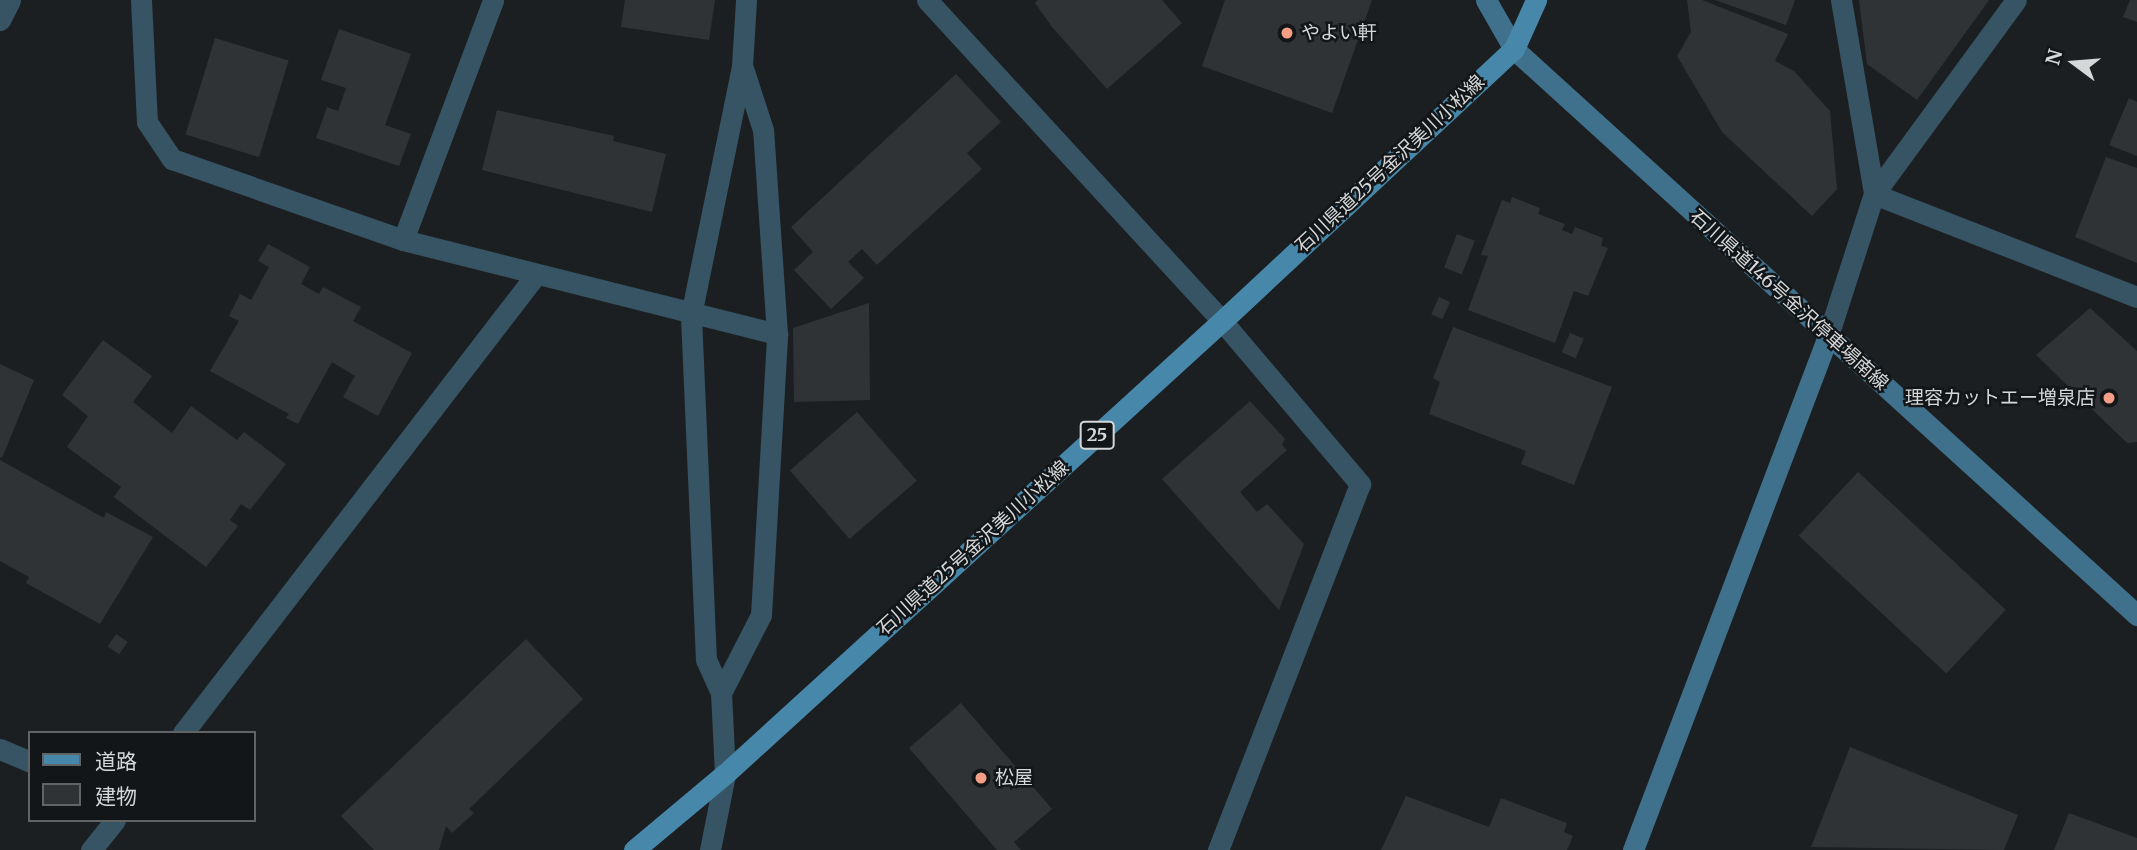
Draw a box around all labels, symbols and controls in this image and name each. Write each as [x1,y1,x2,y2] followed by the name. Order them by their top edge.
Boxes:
[1301,22,1377,44] place label: やよい軒
[1279,25,1295,41] marker: やよい軒
[2039,28,2109,98] north arrow
[2040,47,2067,68] text: N
[1291,71,1489,257] street label: 石川県道25号金沢美川小松線
[1685,205,1893,395] street label: 石川県道146号金沢停車場南線
[1905,387,2095,409] place label: 理容カットエー増泉店
[2101,390,2117,406] marker: 理容カットエー増泉店
[1080,421,1114,450] road number: 25
[873,456,1073,640] street label: 石川県道25号金沢美川小松線
[28,731,256,822] legend
[95,748,137,775] text: 道路
[995,767,1033,789] place label: 松屋
[973,770,989,786] marker: 松屋
[95,783,137,810] text: 建物

